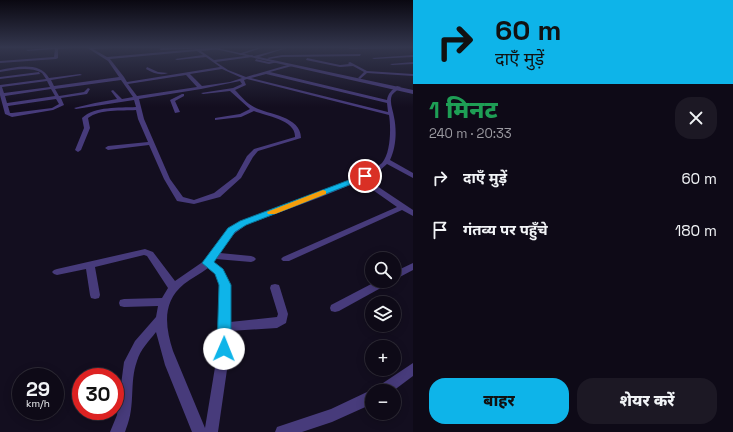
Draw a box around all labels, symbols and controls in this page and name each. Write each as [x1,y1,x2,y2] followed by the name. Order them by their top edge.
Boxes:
[495,12,561,48] text: 60 m
[429,16,481,68] icon: right
[495,47,544,70] text: दाएँ मुड़ें
[429,94,498,125] text: 1 मिनट
[675,97,717,139] button: close
[429,125,512,142] text: 240 m · 20:33
[348,159,382,193] pin
[354,165,376,187] icon: arrive
[429,167,451,189] icon: right
[463,168,507,187] text: दाएँ मुड़ें
[681,169,717,188] text: 60 m
[429,219,451,241] icon: arrive
[463,220,548,239] text: गंतव्य पर पहुँचे
[675,221,717,240] text: 180 m
[365,252,401,420] map controls
[365,252,401,288] button: search
[365,296,401,332] button: layers
[203,328,245,370] position arrow
[365,340,401,376] button: +
[72,368,124,420] speed limit sign: 30
[26,376,50,402] text: 29
[429,378,569,424] button: बाहर
[577,378,717,424] button: शेयर करें
[365,384,401,420] button: −
[26,397,50,410] text: km/h

